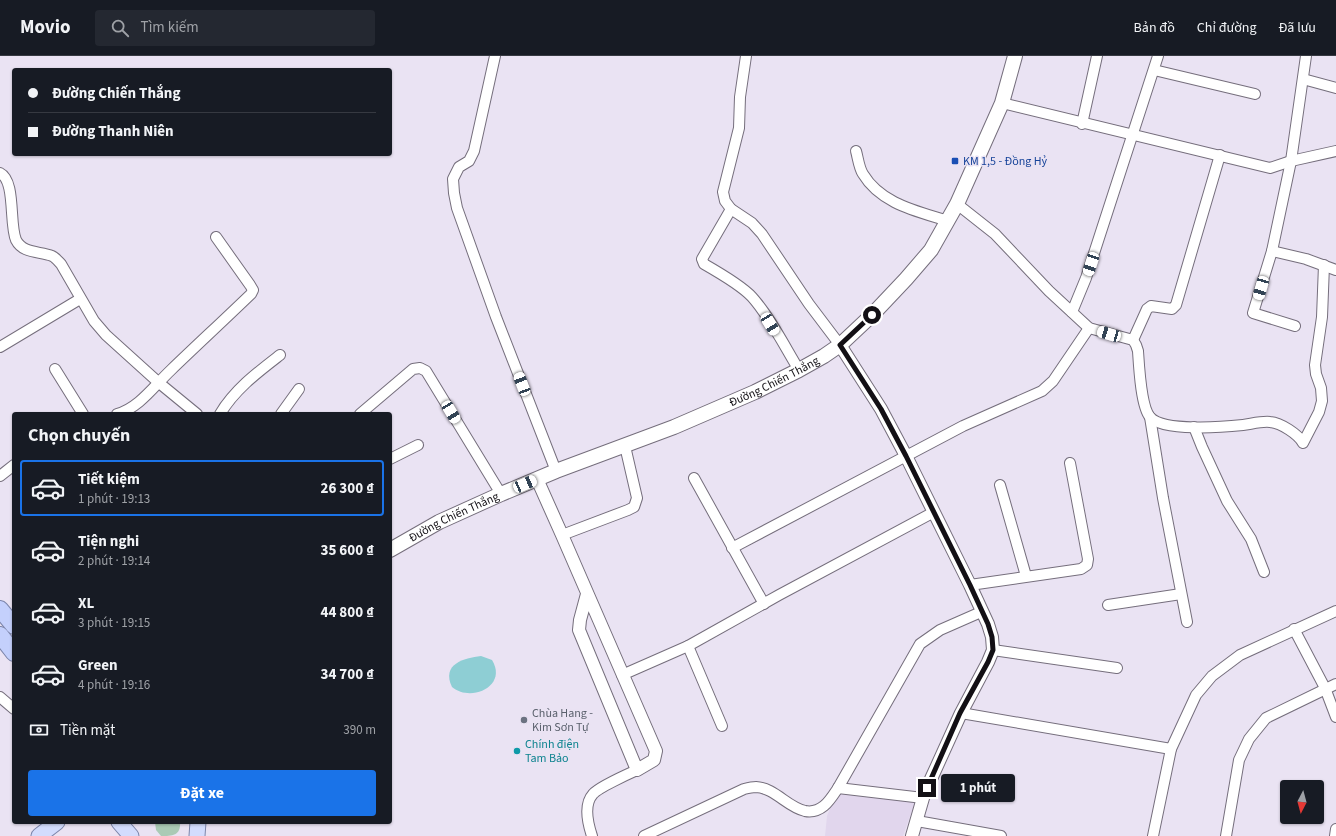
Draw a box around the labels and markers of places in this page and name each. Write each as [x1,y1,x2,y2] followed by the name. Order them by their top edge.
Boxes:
[963,153,1047,170] place label: KM 1,5 - Đồng Hỷ
[950,156,960,166] marker: KM 1,5 - Đồng Hỷ
[532,705,593,736] place label: Chùa Hang - Kim Sơn Tự
[519,715,529,725] marker: Chùa Hang - Kim Sơn Tự
[525,736,579,767] place label: Chính điện Tam Bảo
[512,746,522,756] marker: Chính điện Tam Bảo

